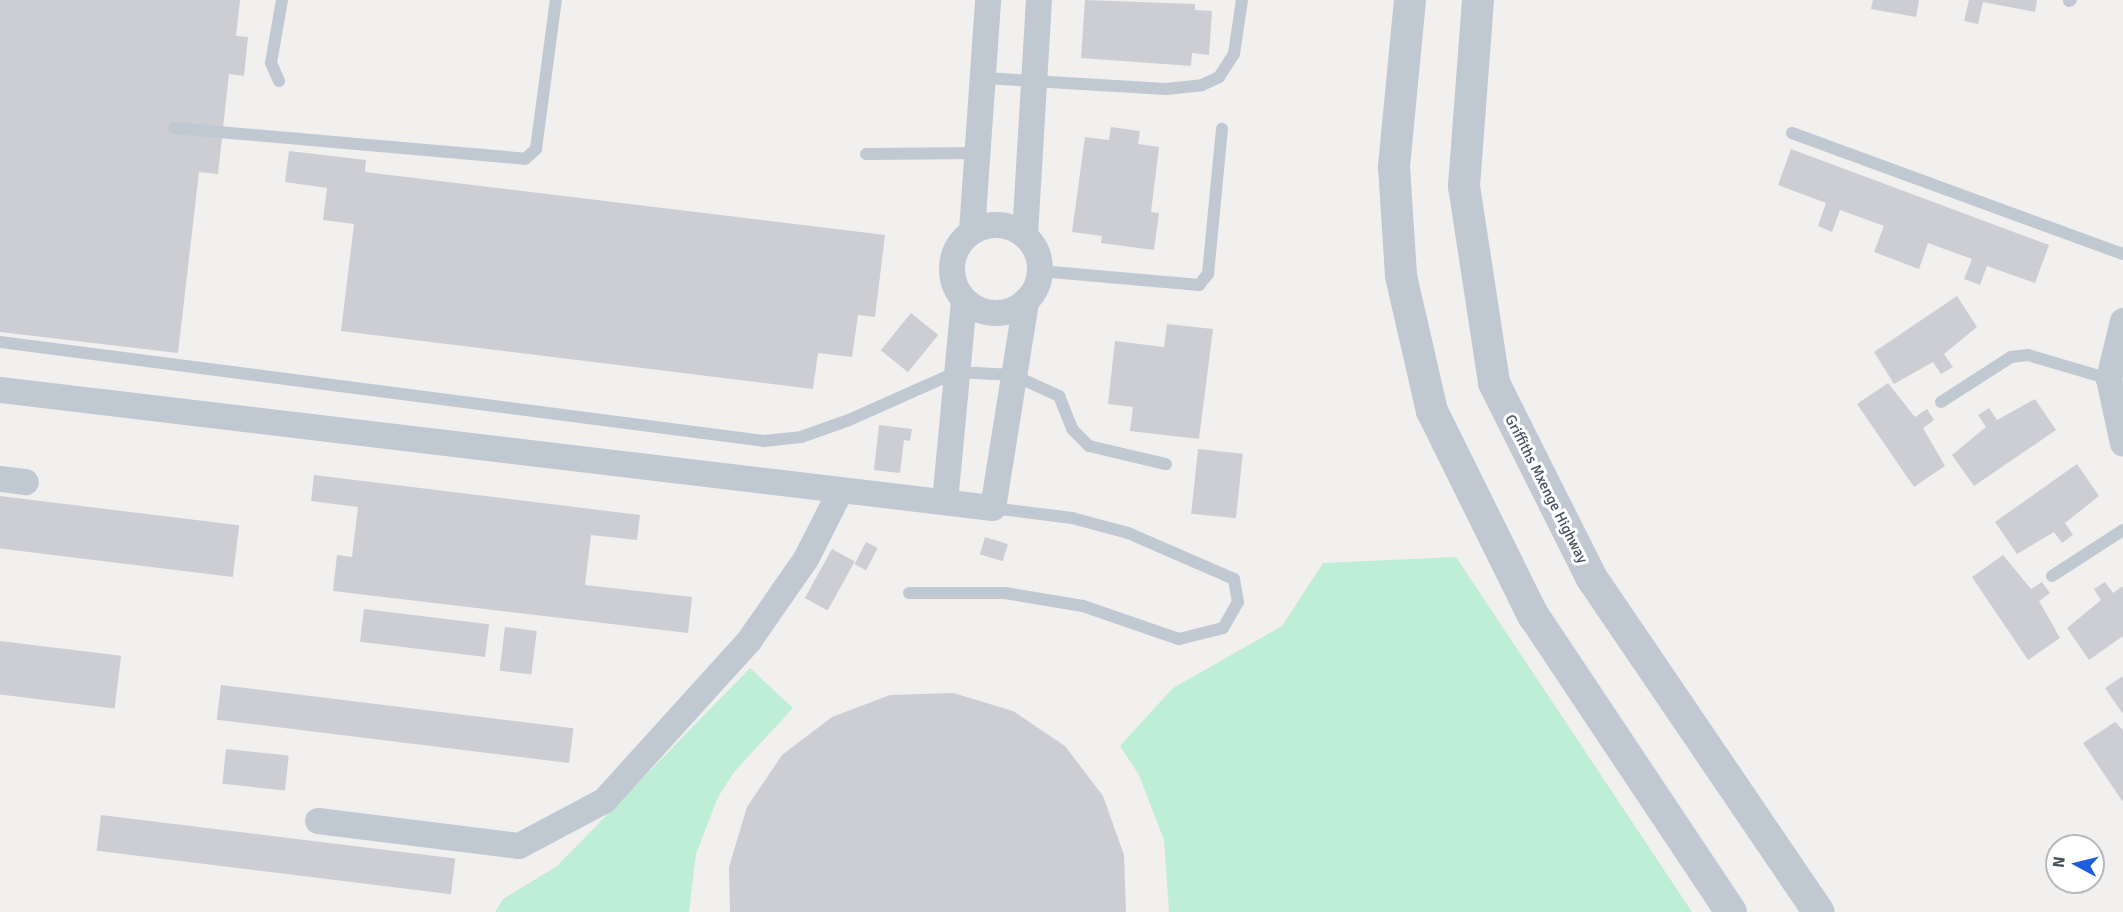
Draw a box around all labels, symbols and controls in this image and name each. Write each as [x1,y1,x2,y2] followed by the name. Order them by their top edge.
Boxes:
[1501,412,1591,566] street label: Griffiths Mxenge Highway
[2045,834,2105,894] north arrow
[2049,855,2070,869] text: N

